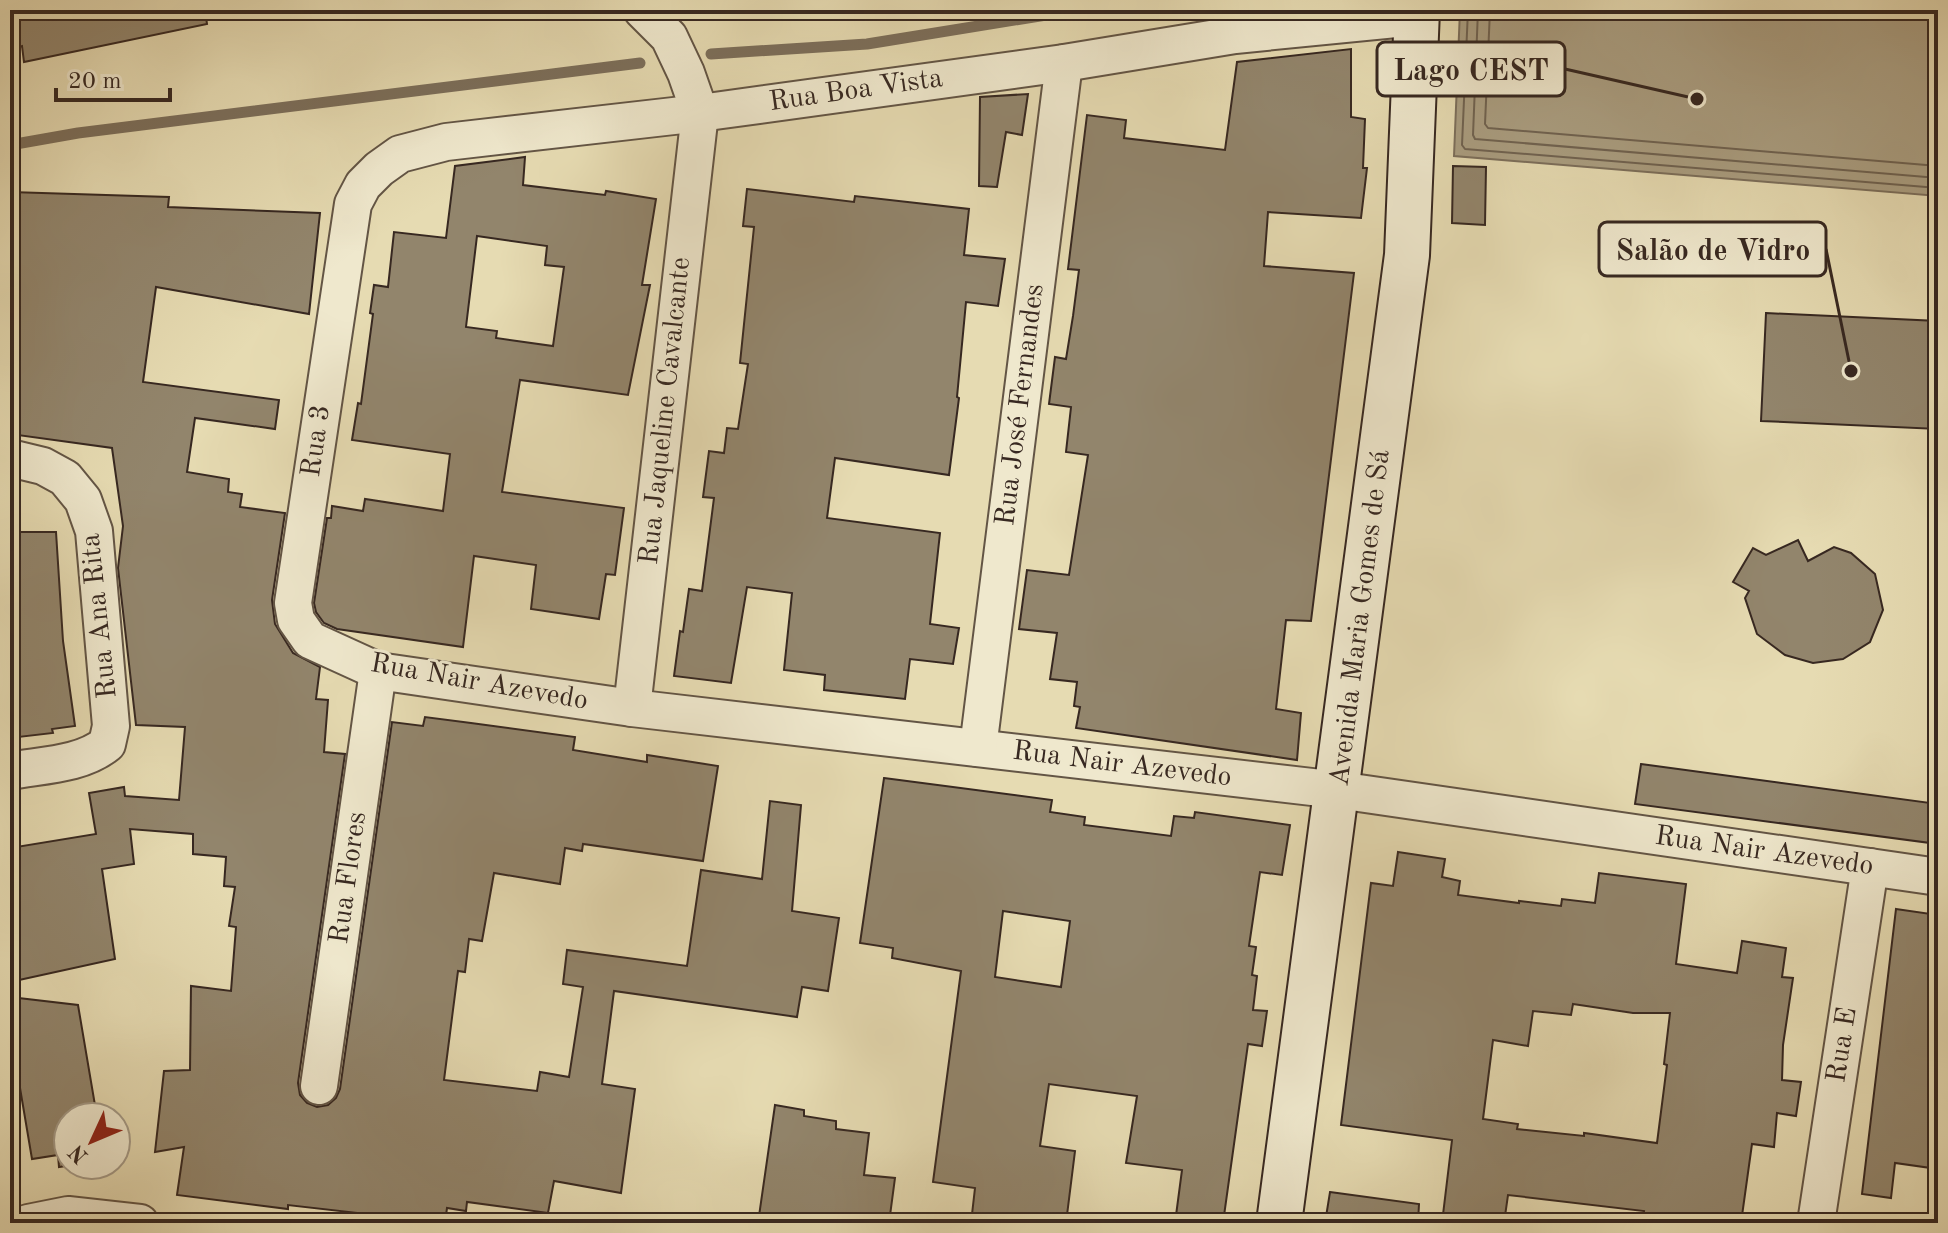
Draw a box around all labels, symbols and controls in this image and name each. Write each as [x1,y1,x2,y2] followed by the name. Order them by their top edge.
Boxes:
[1377,42,1565,96] callout: Lago CEST
[56,52,170,102] scale bar
[1393,57,1549,87] text: Lago CEST
[767,65,945,117] street label: Rua Boa Vista
[68,70,122,94] text: 20 m
[1599,222,1826,276] callout: Salão de Vidro
[1616,237,1810,267] text: Salão de Vidro
[636,256,696,566] street label: Rua Jaqueline Cavalcante
[992,282,1050,528] street label: Rua José Fernandes
[298,403,336,479] street label: Rua 3
[1326,448,1396,788] street label: Avenida Maria Gomes de Sá
[77,532,123,700] street label: Rua Ana Rita
[368,650,590,716] street label: Rua Nair Azevedo
[1011,738,1233,792] street label: Rua Nair Azevedo
[326,810,372,946] street label: Rua Flores
[1653,823,1875,881] street label: Rua Nair Azevedo
[1823,1005,1863,1085] street label: Rua E
[52,1101,132,1181] north arrow
[65,1140,93,1167] text: N

